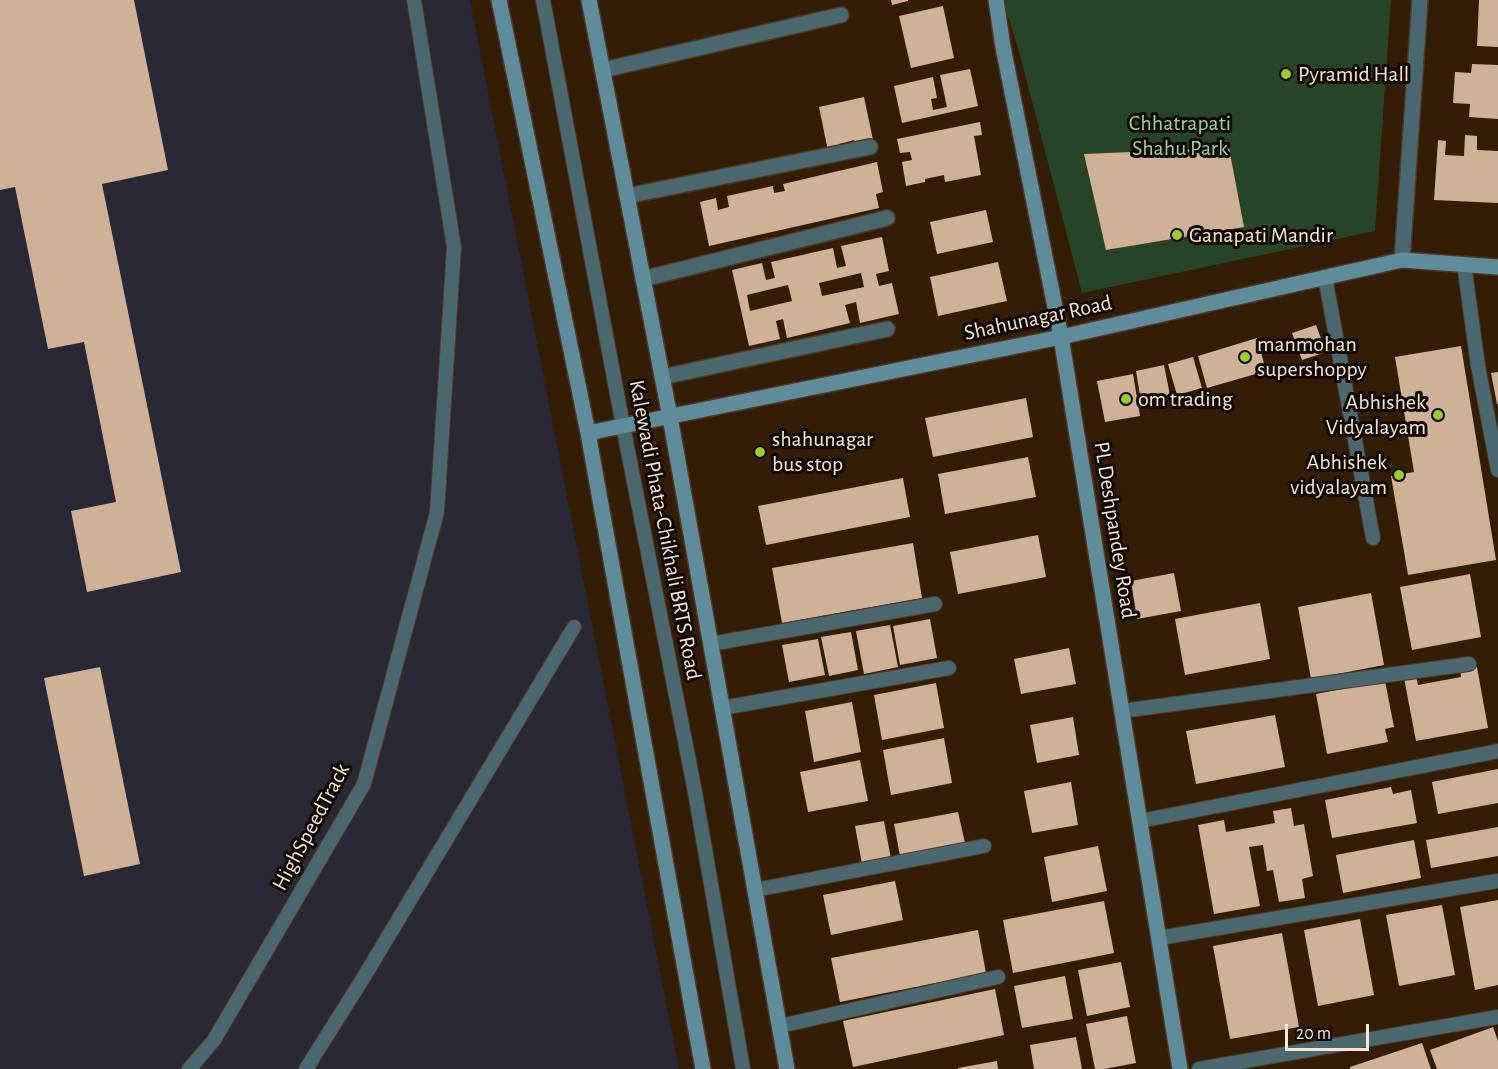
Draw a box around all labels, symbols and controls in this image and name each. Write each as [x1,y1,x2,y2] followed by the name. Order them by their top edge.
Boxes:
[1298,61,1409,87] place label: Pyramid Hall
[1279,67,1293,81] marker: Pyramid Hall
[1129,110,1231,162] park label: Chhatrapati Shahu Park
[1189,222,1333,248] place label: Ganapati Mandir
[1170,228,1184,242] marker: Ganapati Mandir
[962,289,1114,347] street label: Shahunagar Road
[1257,331,1367,382] place label: manmohan supershoppy
[1238,350,1252,364] marker: manmohan supershoppy
[623,378,707,682] street label: Kalewadi Phata-Chikhali BRTS Road
[1138,386,1233,412] place label: om trading
[1326,389,1426,440] place label: Abhishek Vidyalayam
[1119,392,1133,406] marker: om trading
[1431,408,1445,422] marker: Abhishek Vidyalayam
[772,426,873,478] place label: shahunagar bus stop
[1088,440,1142,620] street label: PL Deshpandey Road
[753,445,767,459] marker: shahunagar bus stop
[1290,449,1387,500] place label: Abhishek vidyalayam
[1392,468,1406,482] marker: Abhishek vidyalayam
[266,759,356,895] street label: HighSpeedTrack
[1288,1012,1372,1050] scale bar
[1296,1025,1331,1043] text: 20 m

